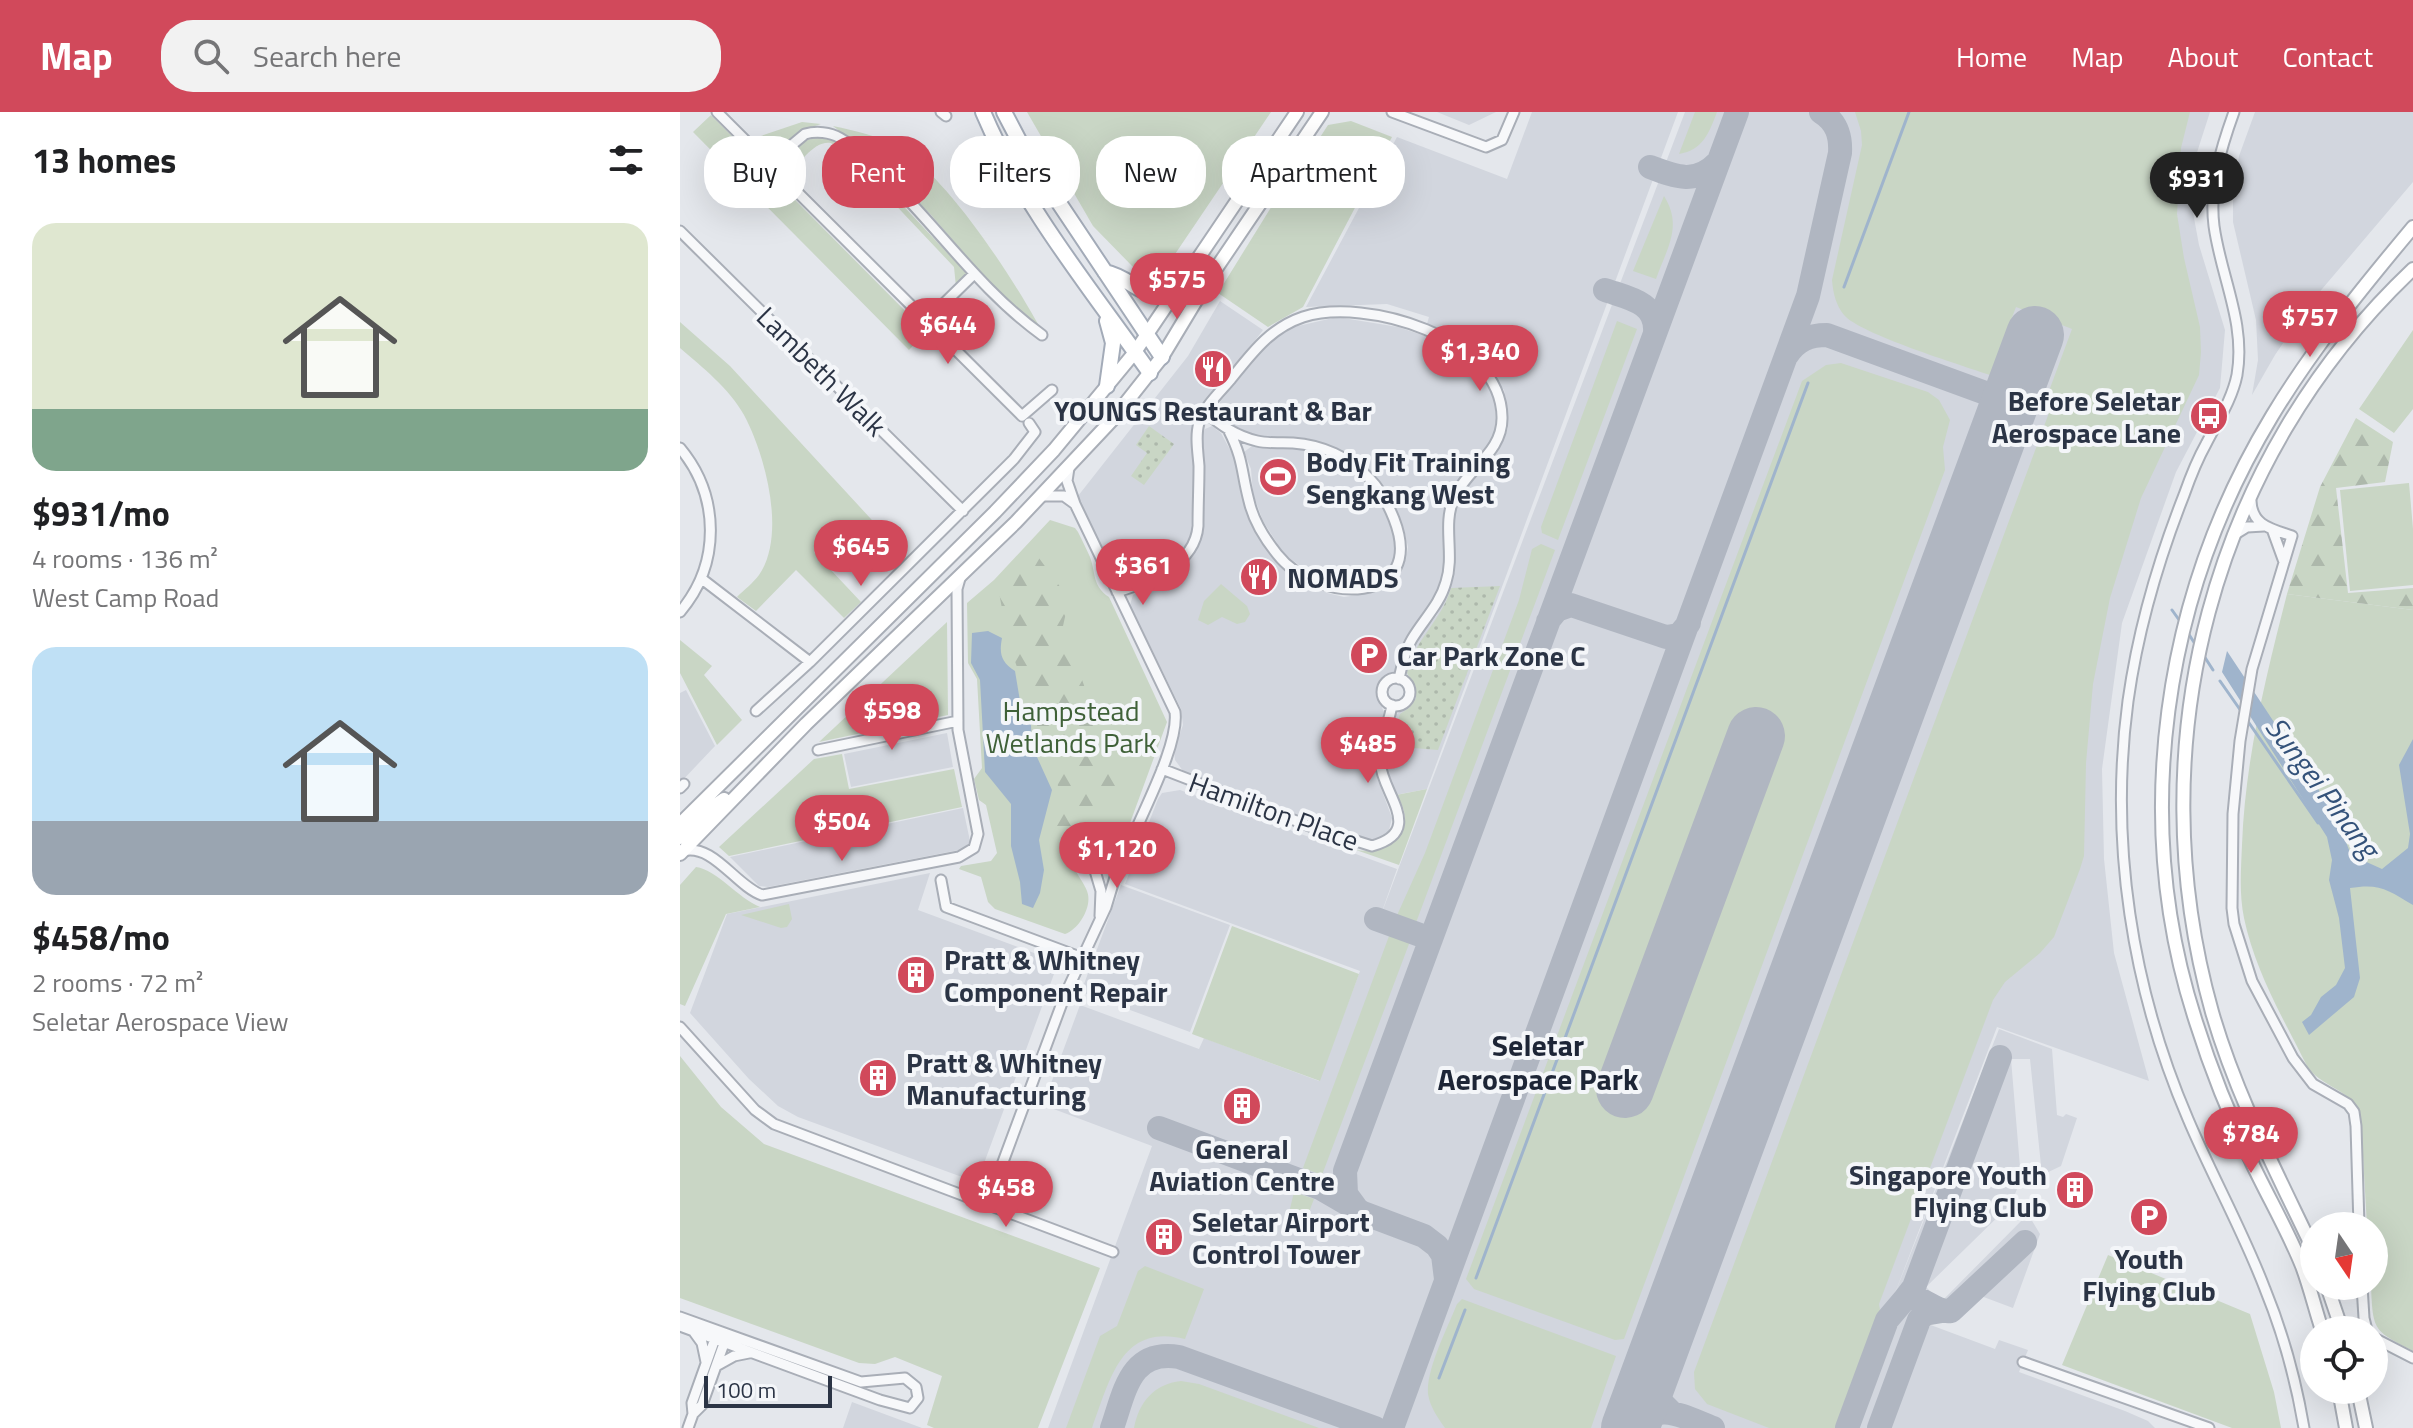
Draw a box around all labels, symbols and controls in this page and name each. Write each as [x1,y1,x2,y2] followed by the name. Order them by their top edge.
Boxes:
[161,20,721,92] search box
[40,27,113,85] text: Map
[253,33,402,79] text: Search here
[189,34,233,78] icon: search
[1956,35,2027,78] text: Home
[2071,35,2124,78] text: Map
[2168,35,2238,78] text: About
[2282,35,2373,78] text: Contact
[32,134,176,186] text: 13 homes
[704,136,806,208] chip: Buy
[822,136,934,208] chip: Rent
[950,136,1080,208] chip: Filters
[1096,136,1206,208] chip: New
[1222,136,1405,208] chip: Apartment
[604,138,648,182] icon: filters
[2150,152,2244,220] pin: $931
[2168,158,2226,197] text: $931
[1130,253,1224,321] pin: $575
[1148,259,1206,298] text: $575
[268,275,412,419] icon: home
[2263,291,2357,359] pin: $757
[747,296,897,446] street label: Lambeth Walk
[2281,297,2339,336] text: $757
[901,298,995,366] pin: $644
[919,304,977,343] text: $644
[1415,325,1545,393] pin: $1,340
[1440,331,1520,370] text: $1,340
[1192,348,1234,390] restaurant icon: YOUNGS Restaurant & Bar
[1992,379,2181,454] place label: Before Seletar Aerospace Lane
[1054,389,1372,432] place label: YOUNGS Restaurant & Bar
[2188,395,2230,437] bus stop icon: Before Seletar Aerospace Lane
[1306,440,1510,515] place label: Body Fit Training Sengkang West
[1257,456,1299,498] sports icon: Body Fit Training Sengkang West
[32,487,170,539] text: $931/mo
[814,520,908,588] pin: $645
[832,526,890,565] text: $645
[32,539,218,578] text: 4 rooms · 136 m²
[1096,539,1190,607] pin: $361
[1114,545,1172,584] text: $361
[1238,556,1280,598] restaurant icon: NOMADS
[1287,556,1399,599] place label: NOMADS
[32,578,219,617] text: West Camp Road
[1348,634,1390,676] parking icon: Car Park Zone C
[1397,634,1585,677] place label: Car Park Zone C
[845,684,939,752] pin: $598
[985,689,1157,764] park label: Hampstead Wetlands Park
[863,690,921,729] text: $598
[268,699,412,843] icon: home
[2254,706,2393,870] water label: Sungei Pinang
[1321,717,1415,785] pin: $485
[1339,723,1397,762] text: $485
[1183,760,1365,862] street label: Hamilton Place
[795,795,889,863] pin: $504
[813,801,871,840] text: $504
[1052,822,1182,890] pin: $1,120
[1077,828,1157,867] text: $1,120
[32,911,170,963] text: $458/mo
[944,938,1168,1013] place label: Pratt & Whitney Component Repair
[895,954,937,996] building icon: Pratt & Whitney Component Repair
[32,963,203,1002] text: 2 rooms · 72 m²
[32,1002,289,1041] text: Seletar Aerospace View
[1438,1022,1639,1102] district label: Seletar Aerospace Park
[906,1041,1102,1116] place label: Pratt & Whitney Manufacturing
[857,1057,899,1099] building icon: Pratt & Whitney Manufacturing
[1221,1085,1263,1127] building icon: General Aviation Centre
[2204,1107,2298,1175] pin: $784
[2222,1113,2280,1152] text: $784
[1149,1127,1335,1202] place label: General Aviation Centre
[1849,1153,2047,1228] place label: Singapore Youth Flying Club
[959,1161,1053,1229] pin: $458
[977,1167,1035,1206] text: $458
[2054,1169,2096,1211] building icon: Singapore Youth Flying Club
[2128,1196,2170,1238] parking icon: Youth Flying Club
[1192,1200,1370,1275] place label: Seletar Airport Control Tower
[2300,1212,2388,1300] north arrow
[2300,1212,2388,1404] map controls
[1143,1216,1185,1258] building icon: Seletar Airport Control Tower
[2082,1237,2216,1312] place label: Youth Flying Club
[2300,1316,2388,1404] button: locate
[704,1372,832,1408] scale bar
[716,1373,776,1407] text: 100 m

